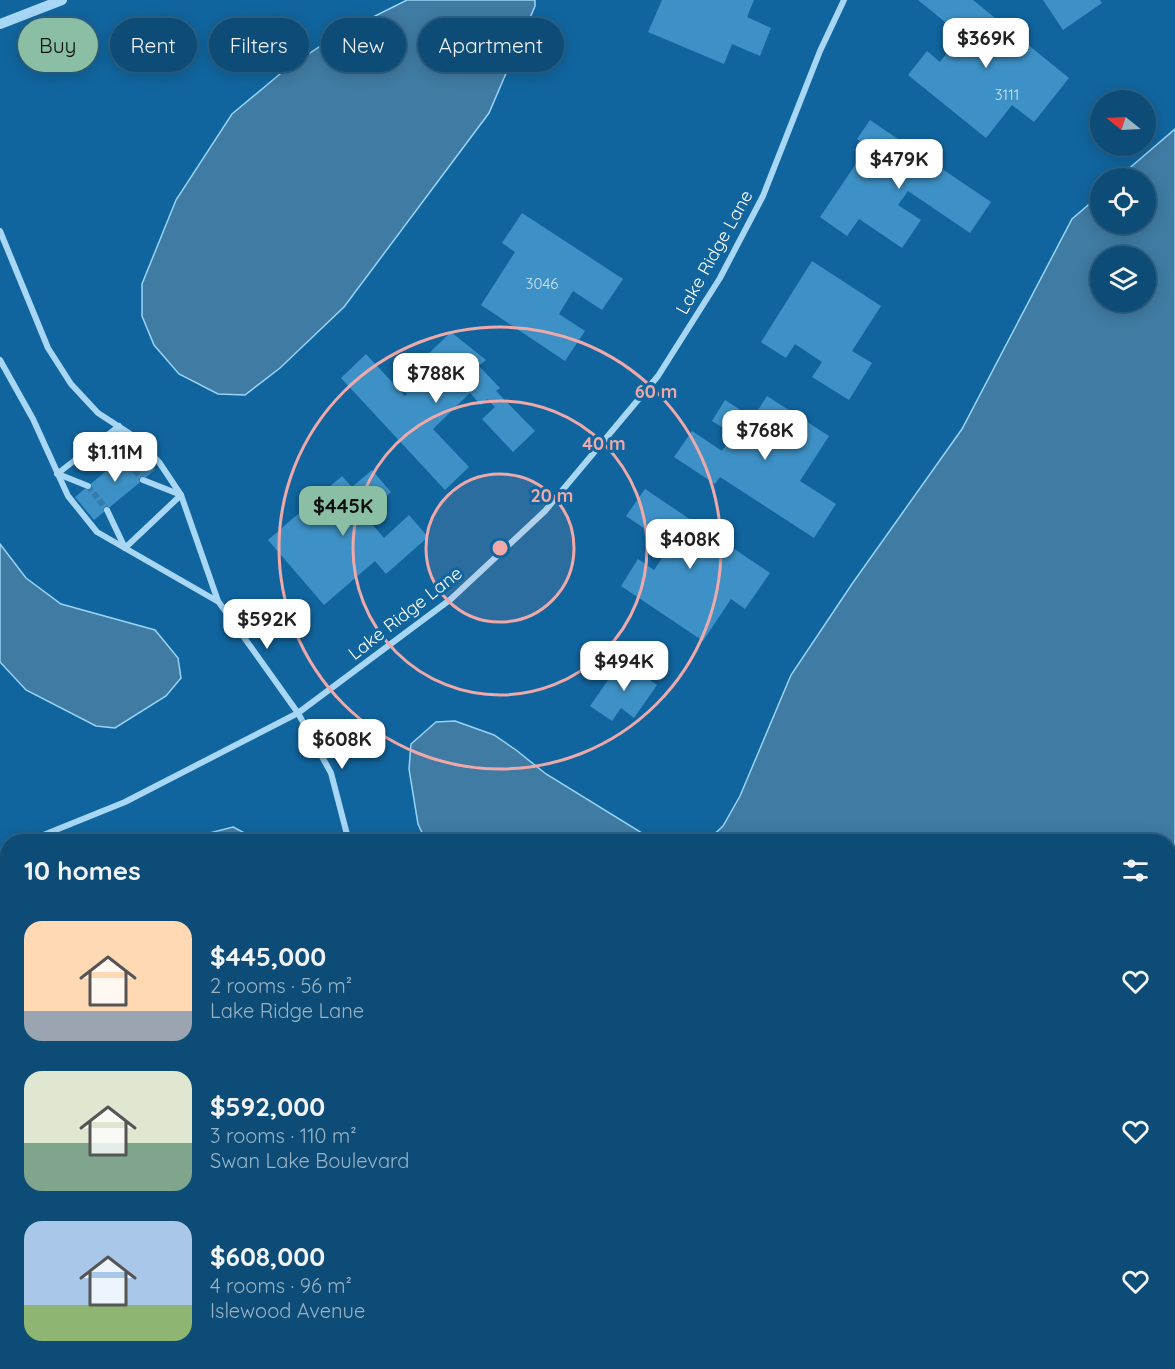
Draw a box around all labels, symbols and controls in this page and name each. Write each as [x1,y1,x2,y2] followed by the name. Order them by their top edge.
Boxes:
[18,18,98,72] chip: Buy
[110,18,197,72] chip: Rent
[209,18,309,72] chip: Filters
[321,18,406,72] chip: New
[418,18,564,72] chip: Apartment
[944,18,1028,69] pin: $369K
[957,25,1015,50] text: $369K
[995,85,1019,104] house number: 3111
[1090,90,1156,156] north arrow
[1090,90,1156,312] map controls
[857,139,941,190] pin: $479K
[870,146,928,171] text: $479K
[1090,168,1156,234] button: locate
[670,186,758,318] street label: Lake Ridge Lane
[1090,246,1156,312] button: layers
[526,274,558,293] house number: 3046
[394,353,478,404] pin: $788K
[407,360,465,385] text: $788K
[635,380,677,403] text: 60 m
[723,410,807,461] pin: $768K
[736,417,794,442] text: $768K
[66,432,164,483] pin: $1.11M
[582,432,626,455] text: 40 m
[87,439,143,464] text: $1.11M
[531,484,573,507] text: 20 m
[301,486,385,537] pin: $445K
[313,493,373,518] text: $445K
[648,519,732,570] pin: $408K
[660,526,720,551] text: $408K
[490,538,510,558] centre of rings
[343,561,467,665] street label: Lake Ridge Lane
[225,599,309,650] pin: $592K
[237,606,297,631] text: $592K
[582,641,666,692] pin: $494K
[594,648,654,673] text: $494K
[300,719,384,770] pin: $608K
[312,726,372,751] text: $608K
[24,854,141,887] text: 10 homes
[1119,854,1152,887] icon: filters
[210,940,326,973] text: $445,000
[72,945,144,1017] icon: home
[1119,965,1152,998] icon: heart
[210,973,352,998] text: 2 rooms · 56 m²
[210,998,364,1023] text: Lake Ridge Lane
[210,1090,325,1123] text: $592,000
[72,1095,144,1167] icon: home
[1119,1115,1152,1148] icon: heart
[210,1123,357,1148] text: 3 rooms · 110 m²
[210,1148,409,1173] text: Swan Lake Boulevard
[210,1240,325,1273] text: $608,000
[72,1245,144,1317] icon: home
[1119,1265,1152,1298] icon: heart
[210,1273,352,1298] text: 4 rooms · 96 m²
[210,1298,365,1323] text: Islewood Avenue

